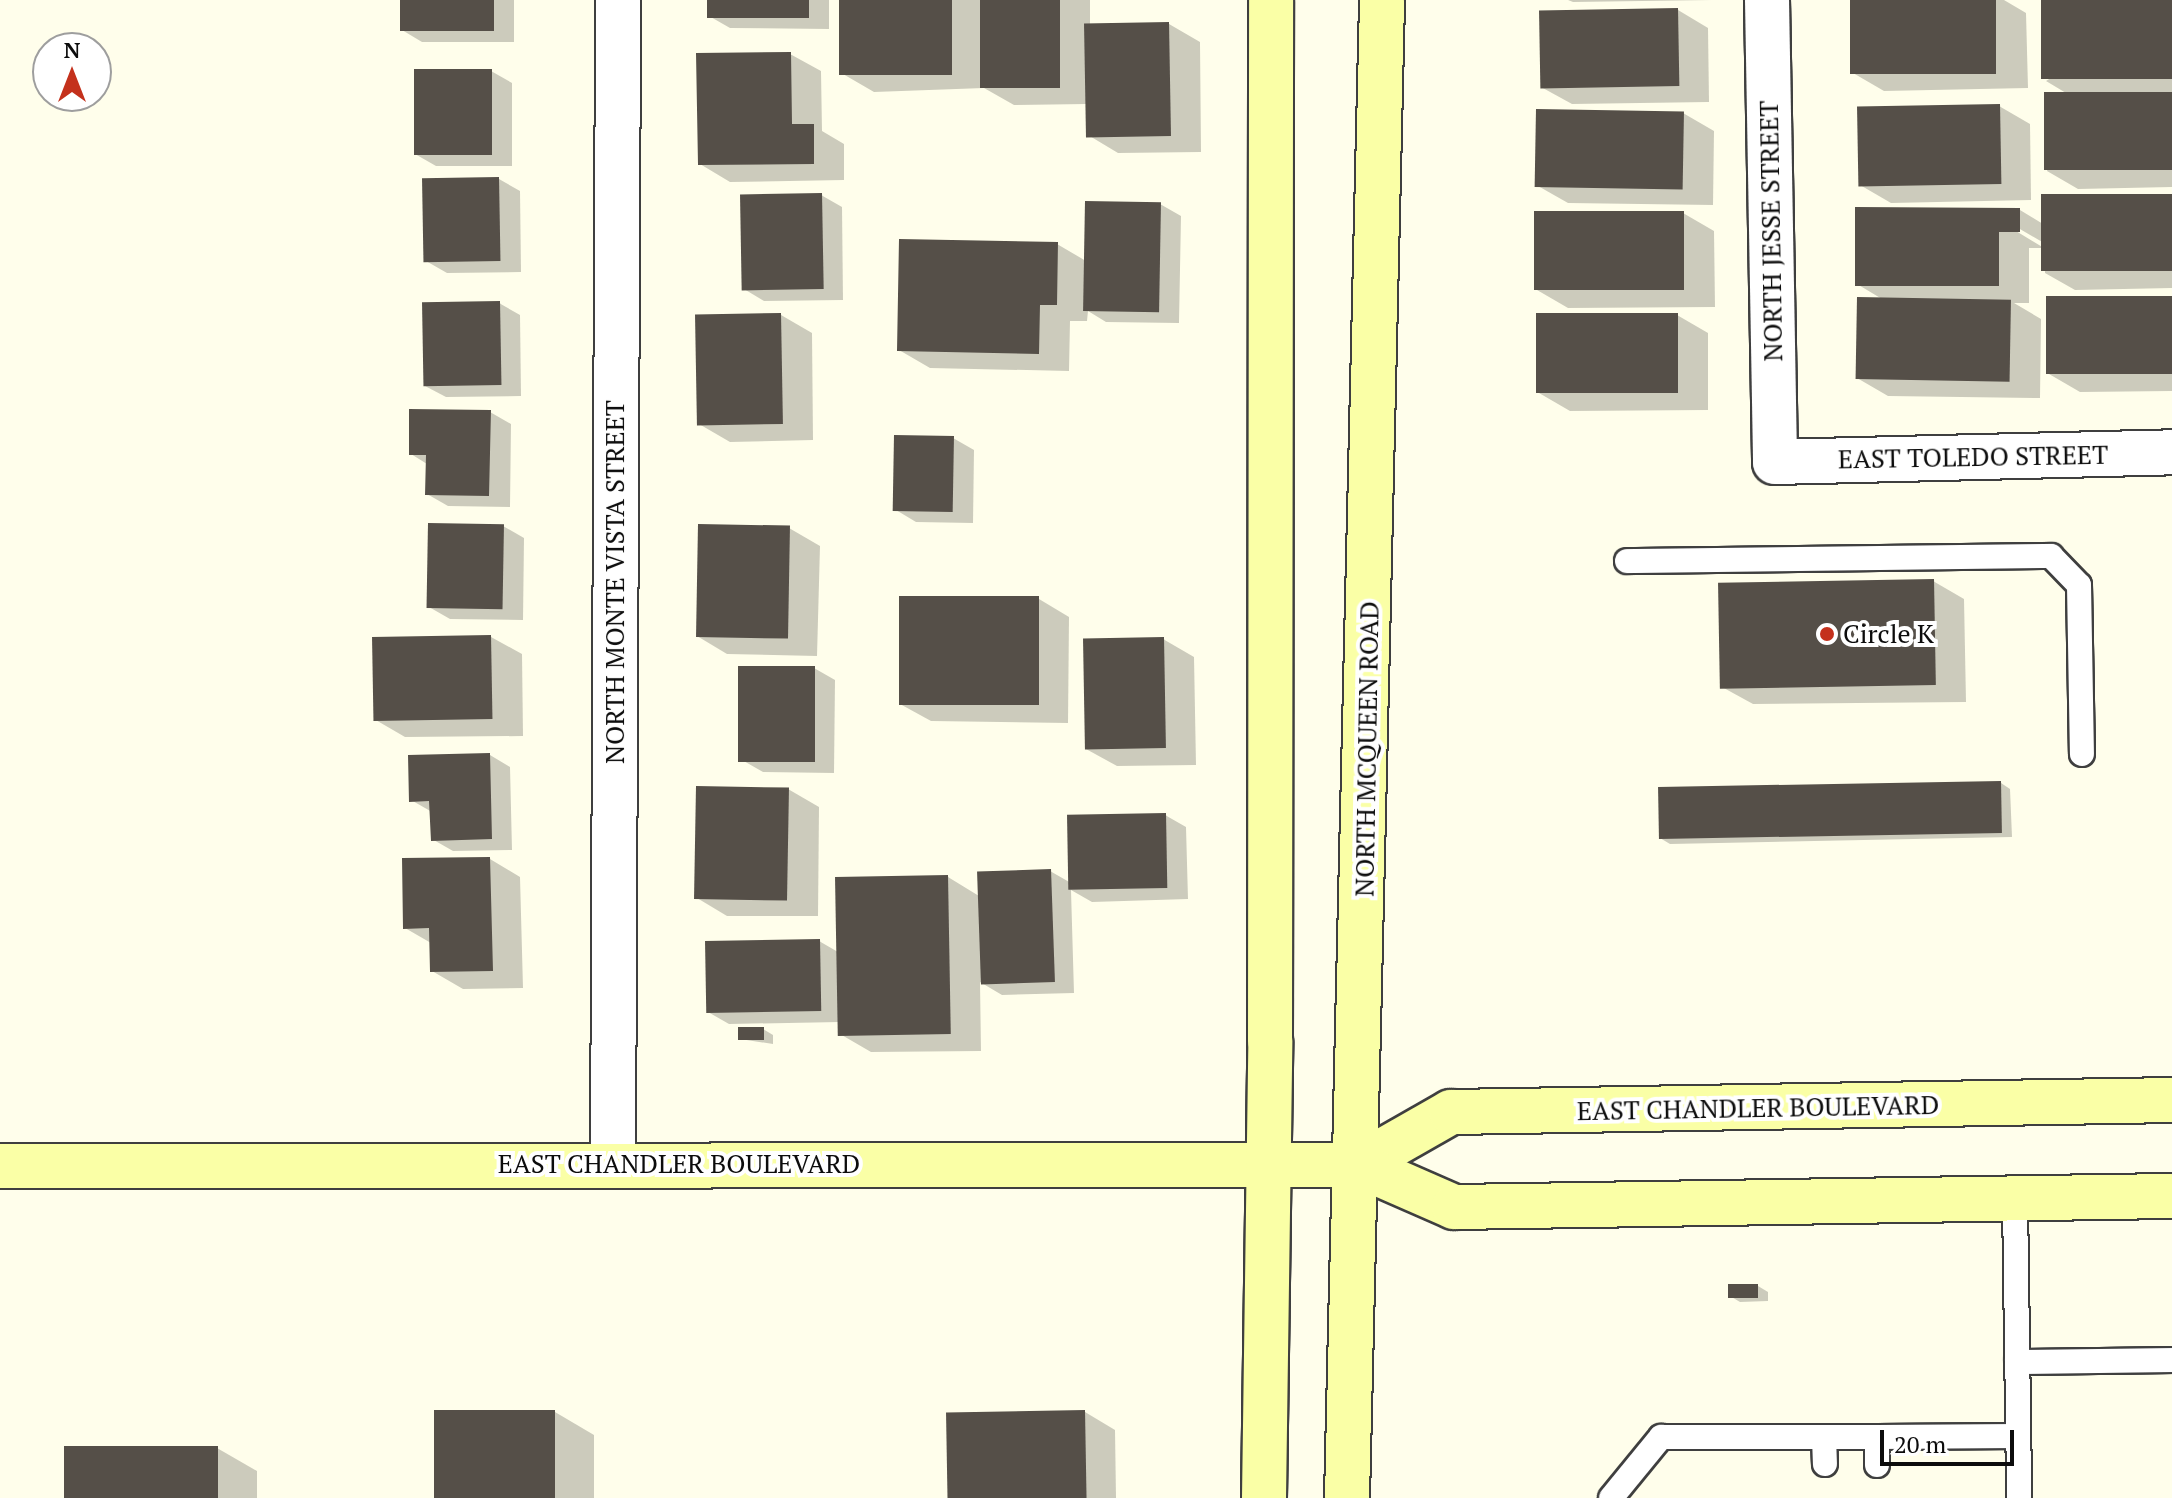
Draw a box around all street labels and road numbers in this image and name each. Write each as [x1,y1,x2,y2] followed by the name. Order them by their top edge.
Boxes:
[1753,100,1789,362] street label: NORTH JESSE STREET
[599,399,631,765] street label: NORTH MONTE VISTA STREET
[1838,439,2108,475] street label: EAST TOLEDO STREET
[1349,601,1385,897] street label: NORTH MCQUEEN ROAD
[1577,1089,1939,1127] street label: EAST CHANDLER BOULEVARD
[498,1148,860,1180] street label: EAST CHANDLER BOULEVARD

